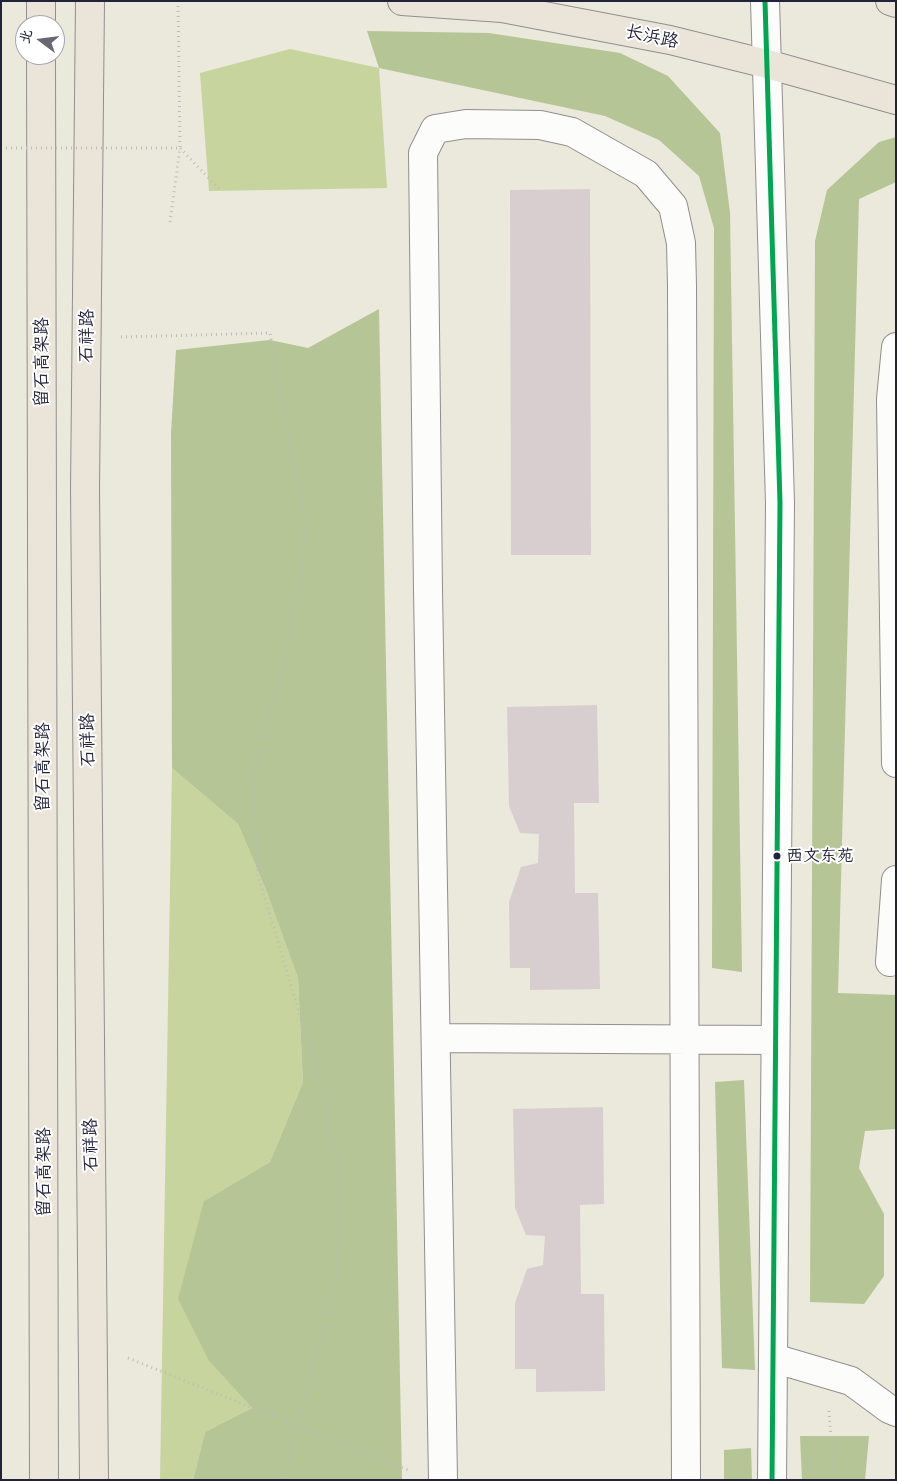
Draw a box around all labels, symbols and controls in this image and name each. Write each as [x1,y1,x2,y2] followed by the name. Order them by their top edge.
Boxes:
[15,15,65,65] north arrow
[623,21,681,53] street label: 长浜路
[16,27,36,45] text: 北
[76,309,98,363] street label: 石祥路
[31,317,53,407] street label: 留石高架路
[77,713,99,767] street label: 石祥路
[32,722,54,812] street label: 留石高架路
[786,846,854,866] place label: 西文东苑
[772,851,782,861] marker: 西文东苑
[80,1118,102,1172] street label: 石祥路
[33,1127,55,1217] street label: 留石高架路

